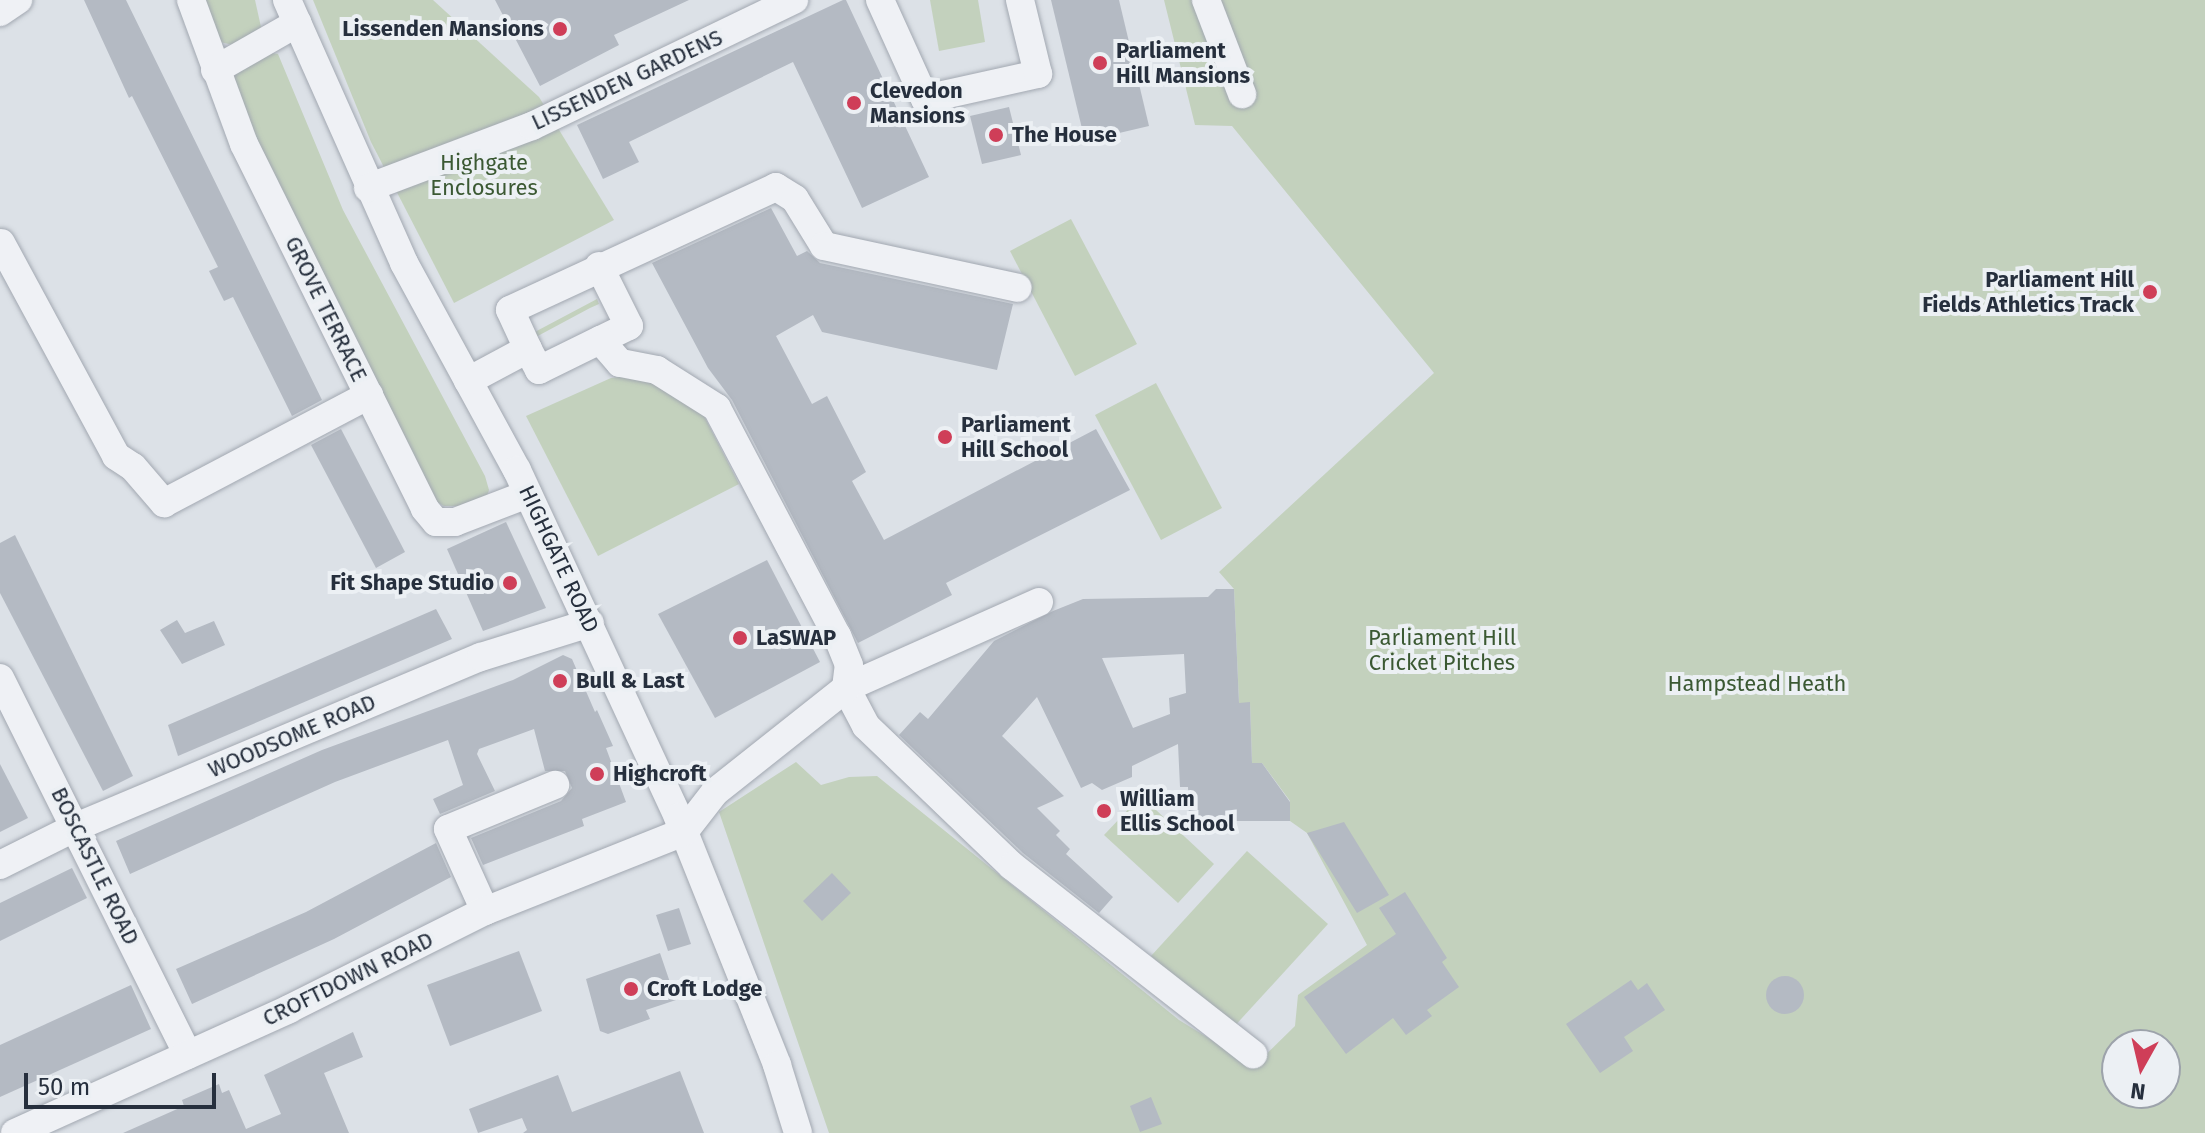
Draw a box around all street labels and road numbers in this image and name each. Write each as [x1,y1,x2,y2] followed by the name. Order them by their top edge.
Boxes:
[527,24,727,136] street label: LISSENDEN GARDENS
[279,232,373,386] street label: GROVE TERRACE
[513,481,605,637] street label: HIGHGATE ROAD
[204,689,380,783] street label: WOODSOME ROAD
[45,783,145,949] street label: BOSCASTLE ROAD
[259,926,437,1032] street label: CROFTDOWN ROAD

